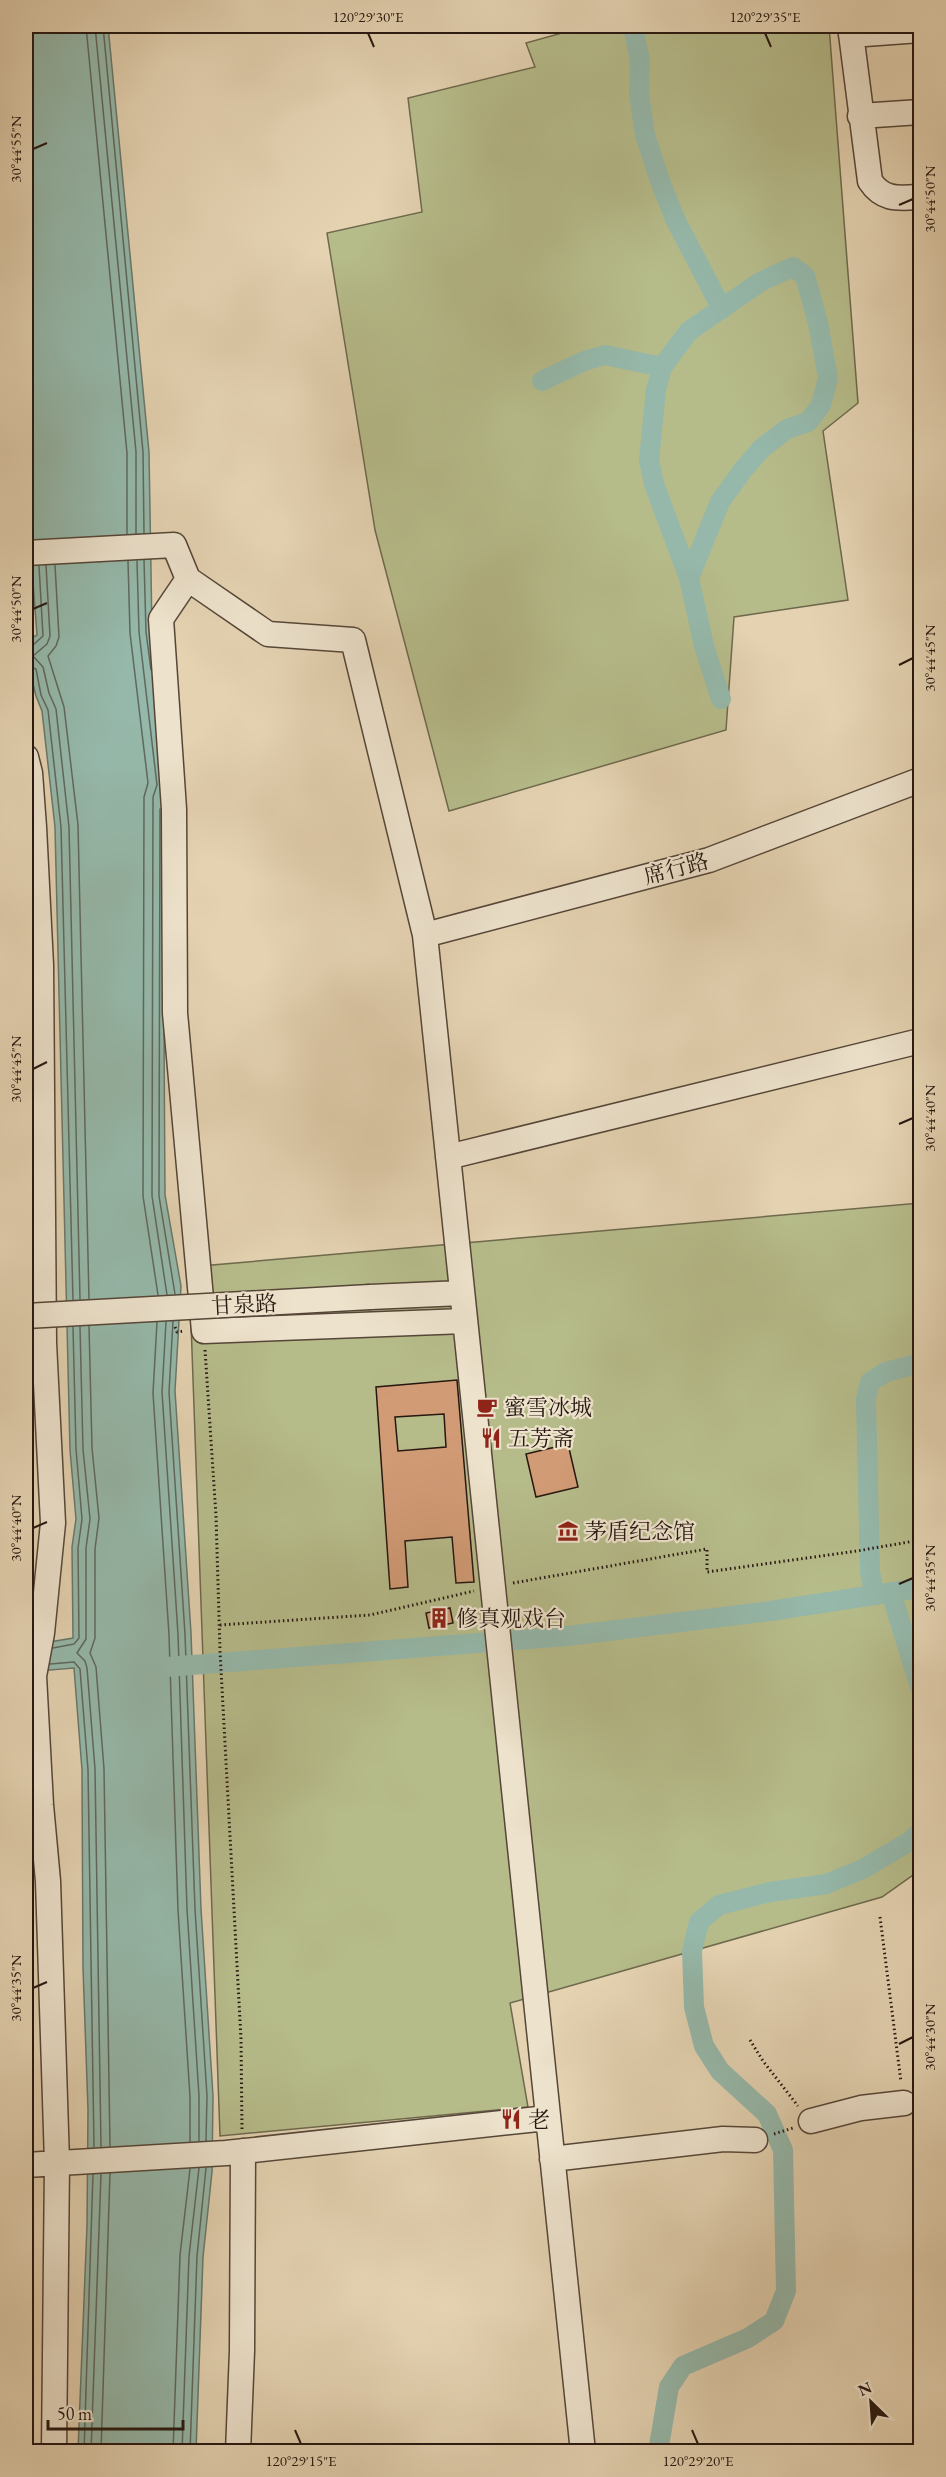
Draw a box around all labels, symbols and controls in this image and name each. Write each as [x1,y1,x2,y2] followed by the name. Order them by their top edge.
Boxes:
[332,7,404,26] text: 120°29'30"E
[729,7,801,26] text: 120°29'35"E
[6,115,25,183] text: 30°44'55"N
[920,165,939,233] text: 30°44'50"N
[6,575,25,643] text: 30°44'50"N
[920,624,939,692] text: 30°44'45"N
[640,846,712,891] street label: 席行路
[6,1035,25,1103] text: 30°44'45"N
[920,1084,939,1152] text: 30°44'40"N
[210,1288,278,1321] street label: 甘泉路
[504,1393,592,1422] place label: 蜜雪冰城
[475,1395,499,1419] cafe icon: 蜜雪冰城
[508,1424,574,1453] place label: 五芳斋
[479,1426,503,1450] restaurant icon: 五芳斋
[6,1494,25,1562] text: 30°44'40"N
[585,1517,695,1546] place label: 茅盾纪念馆
[556,1519,580,1543] museum icon: 茅盾纪念馆
[920,1544,939,1612] text: 30°44'35"N
[456,1604,566,1633] place label: 修真观戏台
[427,1606,451,1630] building icon: 修真观戏台
[6,1954,25,2022] text: 30°44'35"N
[920,2003,939,2071] text: 30°44'30"N
[528,2105,550,2134] place label: 老
[499,2107,523,2131] restaurant icon: 老
[841,2372,901,2432] north arrow
[855,2377,875,2401] text: N
[48,2393,183,2431] scale bar
[57,2402,92,2425] text: 50 m
[265,2451,337,2470] text: 120°29'15"E
[662,2451,734,2470] text: 120°29'20"E

